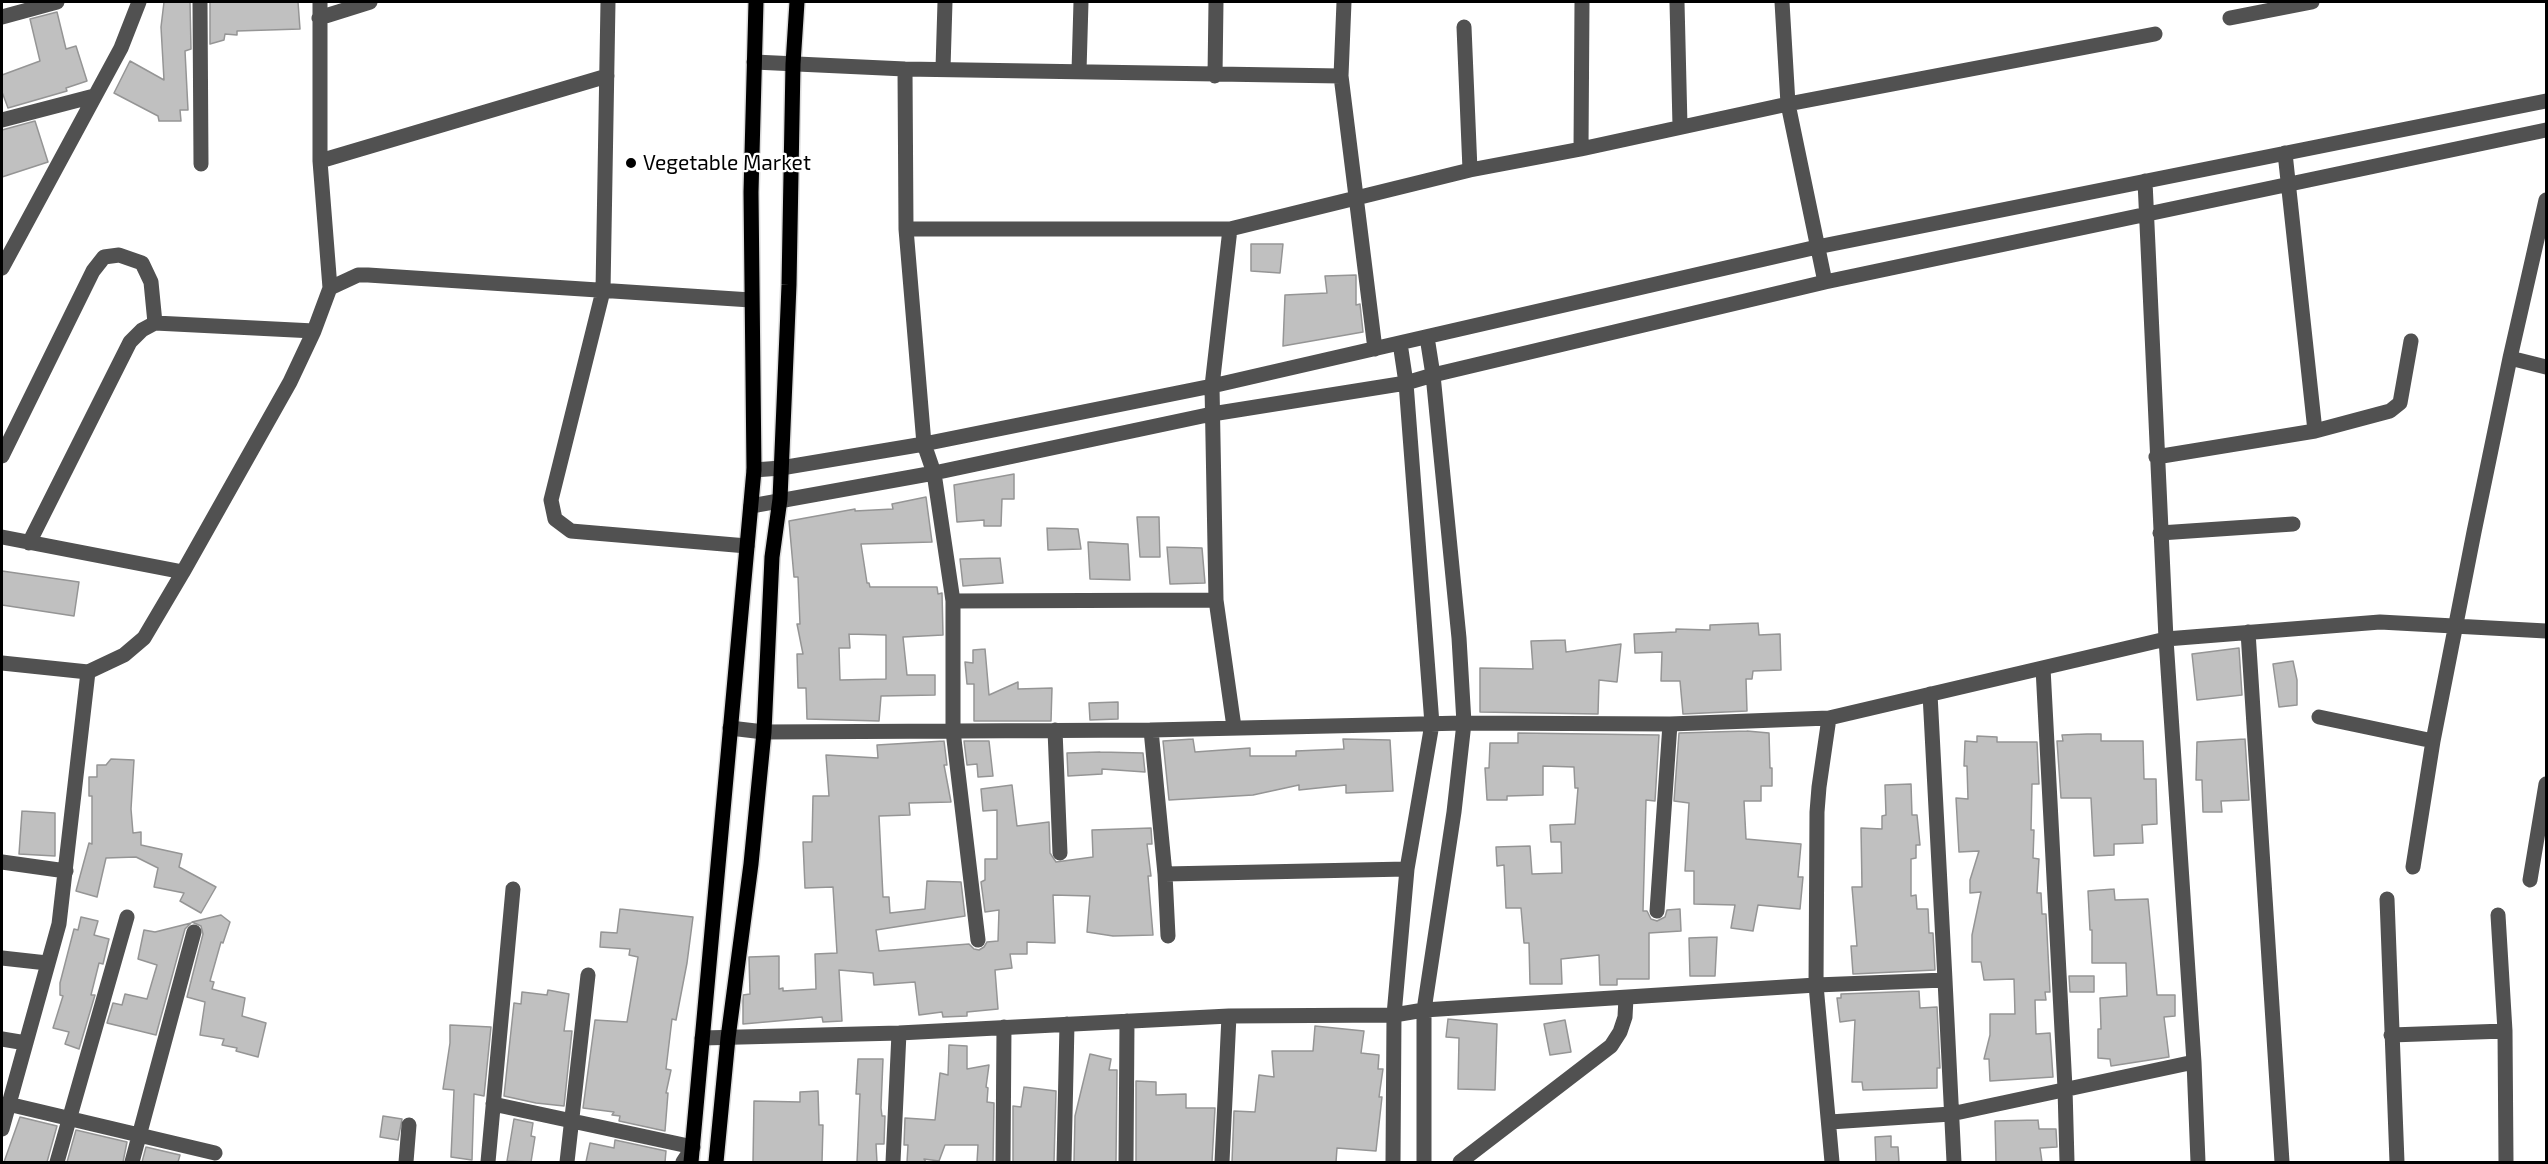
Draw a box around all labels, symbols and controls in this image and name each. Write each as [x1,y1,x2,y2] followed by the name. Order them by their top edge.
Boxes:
[643,150,811,176] place label: Vegetable Market
[624,156,638,170] marker: Vegetable Market

